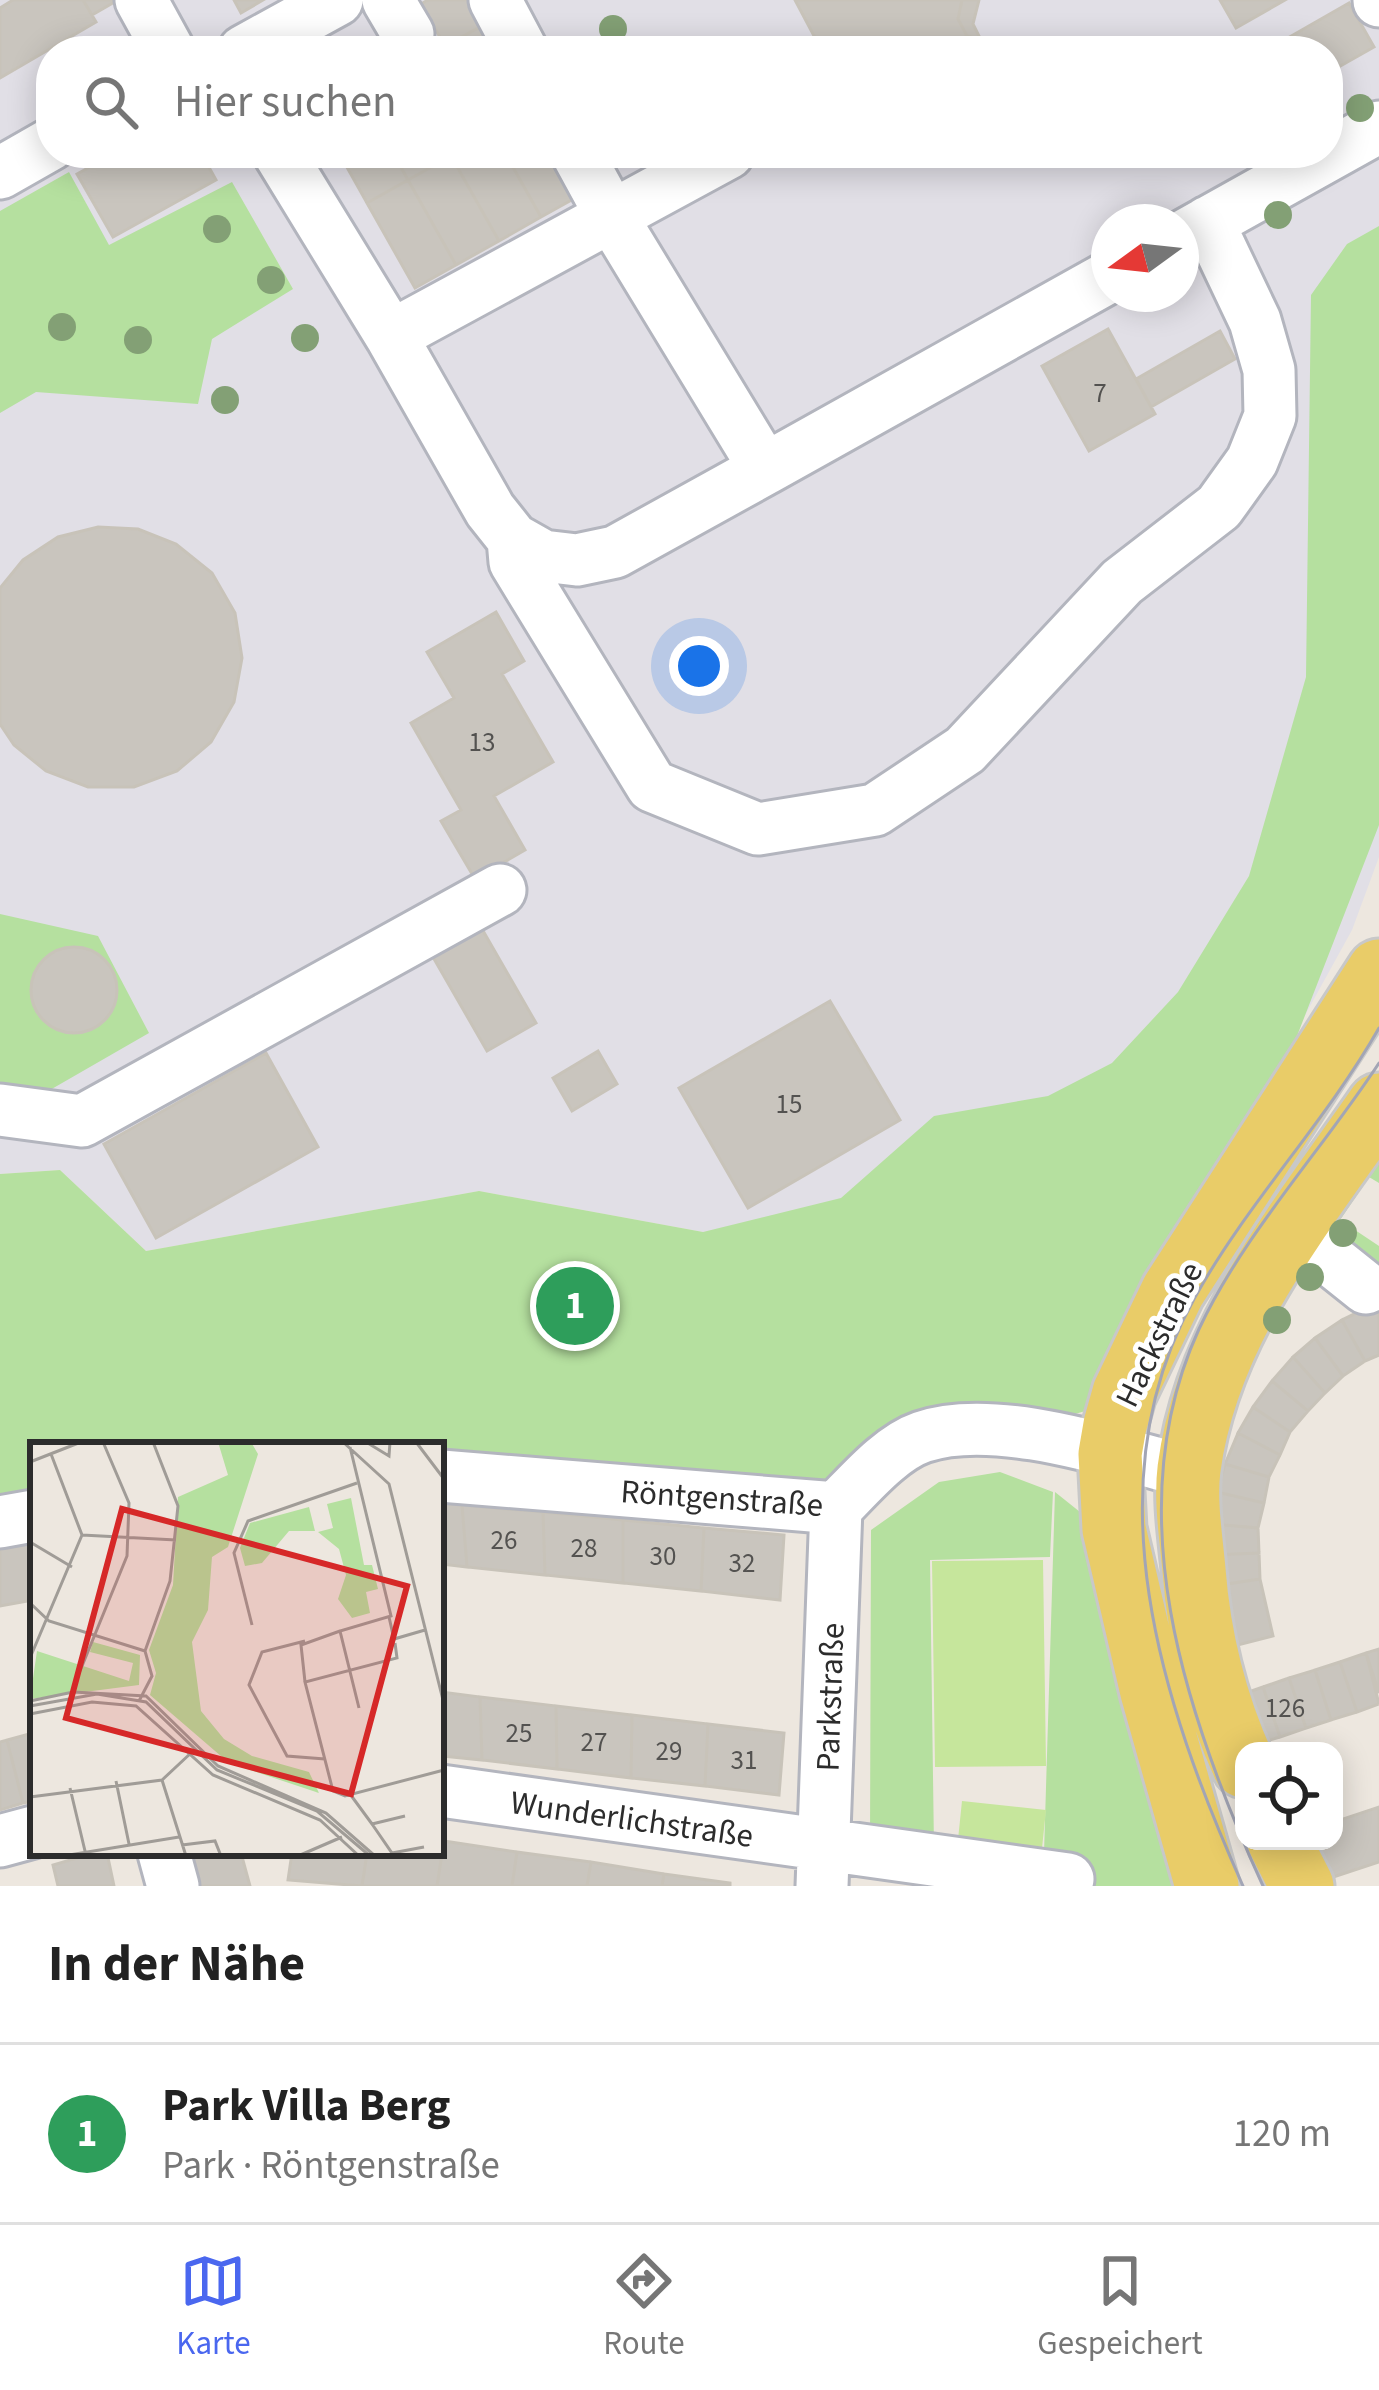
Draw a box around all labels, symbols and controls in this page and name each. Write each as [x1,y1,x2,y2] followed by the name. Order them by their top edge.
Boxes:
[36,36,1343,168] search box
[78,69,144,135] icon: search
[174,70,397,134] text: Hier suchen
[1091,204,1199,312] north arrow
[1093,374,1107,413] house number: 7
[669,636,729,696] your location
[469,723,495,762] house number: 13
[776,1085,802,1124] house number: 15
[1104,1254,1215,1415] street label: Hackstraße
[536,1261,614,1351] pin: 1
[30,1442,444,1856] inset map
[619,1468,825,1529] street label: Röntgenstraße
[491,1521,517,1560] house number: 26
[571,1529,597,1568] house number: 28
[650,1537,676,1576] house number: 30
[729,1544,755,1583] house number: 32
[804,1622,857,1772] street label: Parkstraße
[1265,1689,1305,1728] house number: 126
[506,1714,532,1753] house number: 25
[581,1723,607,1762] house number: 27
[656,1732,682,1771] house number: 29
[731,1741,757,1780] house number: 31
[1235,1742,1343,1850] map controls
[1235,1742,1343,1850] button: locate
[507,1779,756,1860] street label: Wunderlichstraße
[48,1928,305,2000] text: In der Nähe
[162,2074,451,2138] text: Park Villa Berg
[77,2106,97,2162] text: 1
[1233,2106,1331,2162] text: 120 m
[162,2138,500,2194] text: Park · Röntgenstraße
[176,2248,251,2367] tab: Karte
[603,2248,685,2367] tab: Route
[1037,2248,1203,2367] tab: Gespeichert

